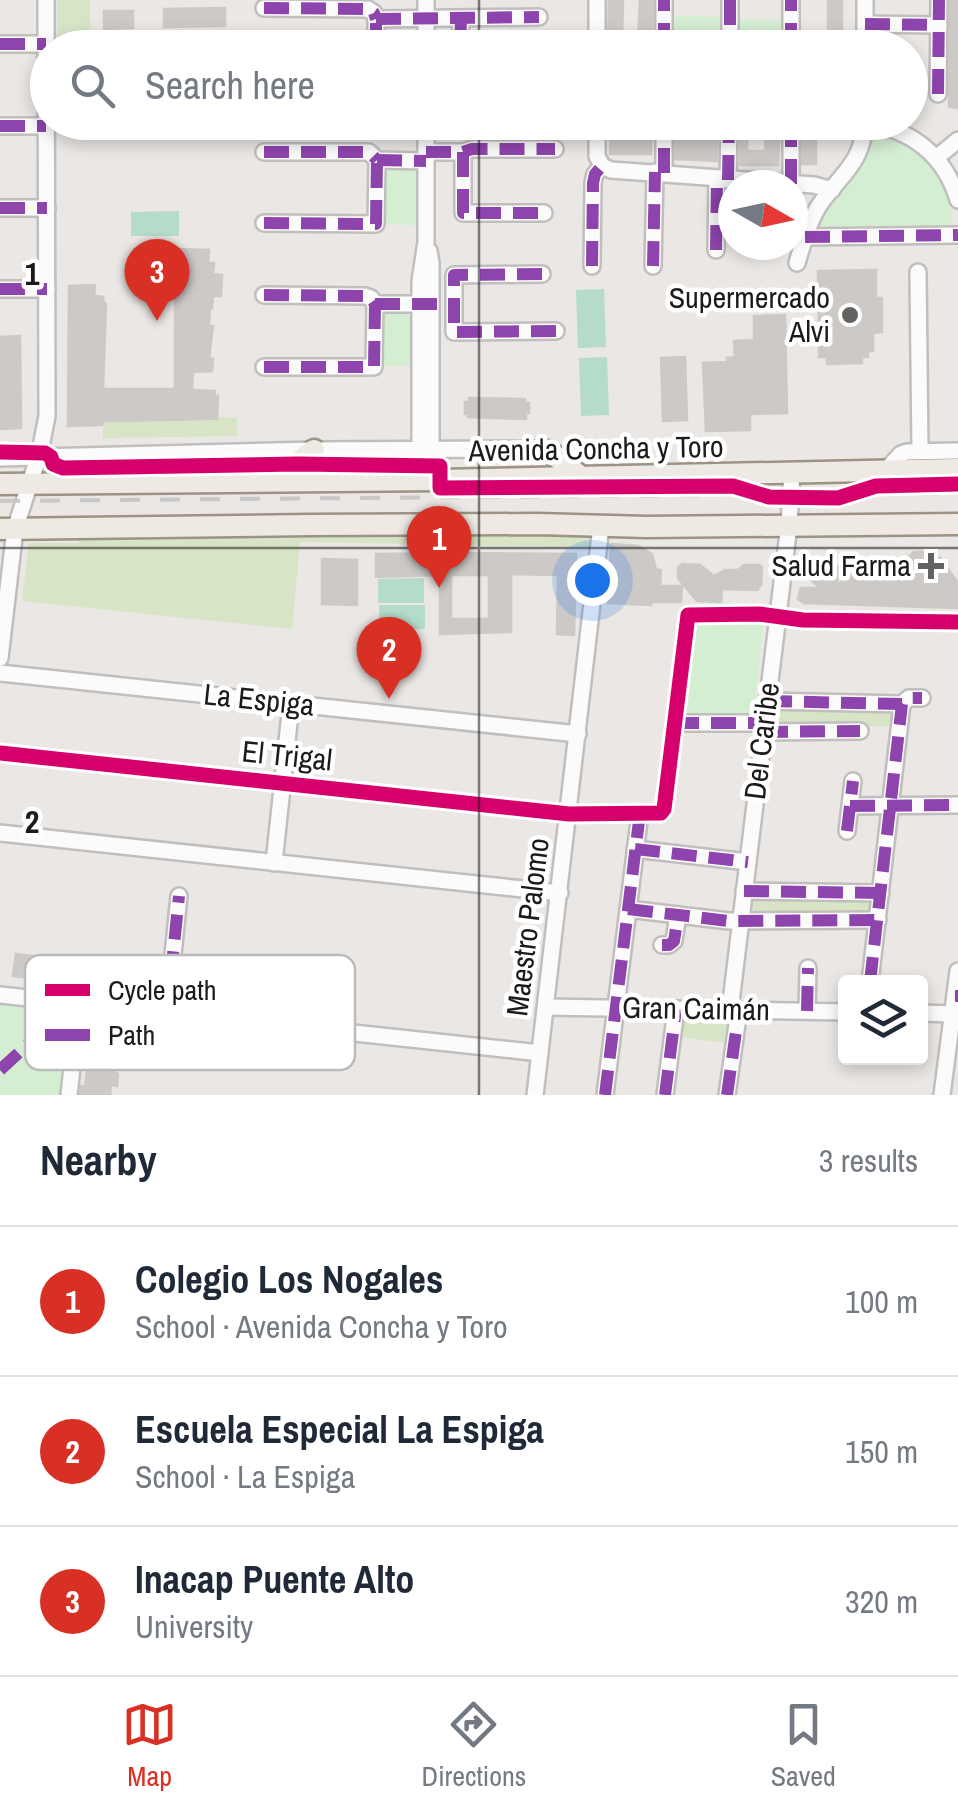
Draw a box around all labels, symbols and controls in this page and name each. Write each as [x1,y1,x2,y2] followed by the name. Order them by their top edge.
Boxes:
[30,30,928,140] search box
[65,58,120,113] icon: search
[145,60,315,111] text: Search here
[718,170,808,260] north arrow
[124,238,190,321] pin: 3
[25,252,40,295] text: 1
[669,277,830,351] place label: Supermercado Alvi
[839,304,861,326] marker: Supermercado Alvi
[467,426,724,470] street label: Avenida Concha y Toro
[406,506,472,588] pin: 1
[771,545,911,585] place label: Salud Farma
[567,555,618,606] your location
[920,555,942,577] marker: Salud Farma
[356,616,422,699] pin: 2
[202,673,317,725] street label: La Espiga
[734,680,788,802] street label: Del Caribe
[240,730,334,780] street label: El Trigal
[25,800,39,843] text: 2
[496,836,558,1018] street label: Maestro Palomo
[25,955,355,1070] legend
[108,971,216,1009] text: Cycle path
[838,975,928,1065] map controls
[838,975,928,1065] button: layers
[622,987,770,1029] street label: Gran Caimán
[108,1016,155,1054] text: Path
[40,1132,157,1188] text: Nearby
[819,1139,918,1182] text: 3 results
[135,1254,443,1305] text: Colegio Los Nogales
[65,1280,80,1323] text: 1
[845,1280,918,1323] text: 100 m
[135,1305,508,1348] text: School · Avenida Concha y Toro
[135,1404,544,1455] text: Escuela Especial La Espiga
[65,1430,80,1473] text: 2
[845,1430,918,1473] text: 150 m
[135,1455,355,1498] text: School · La Espiga
[135,1554,414,1605] text: Inacap Puente Alto
[65,1580,80,1623] text: 3
[845,1580,918,1623] text: 320 m
[135,1605,253,1648] text: University
[122,1697,177,1795] tab: Map
[422,1697,526,1795] tab: Directions
[771,1697,836,1795] tab: Saved

